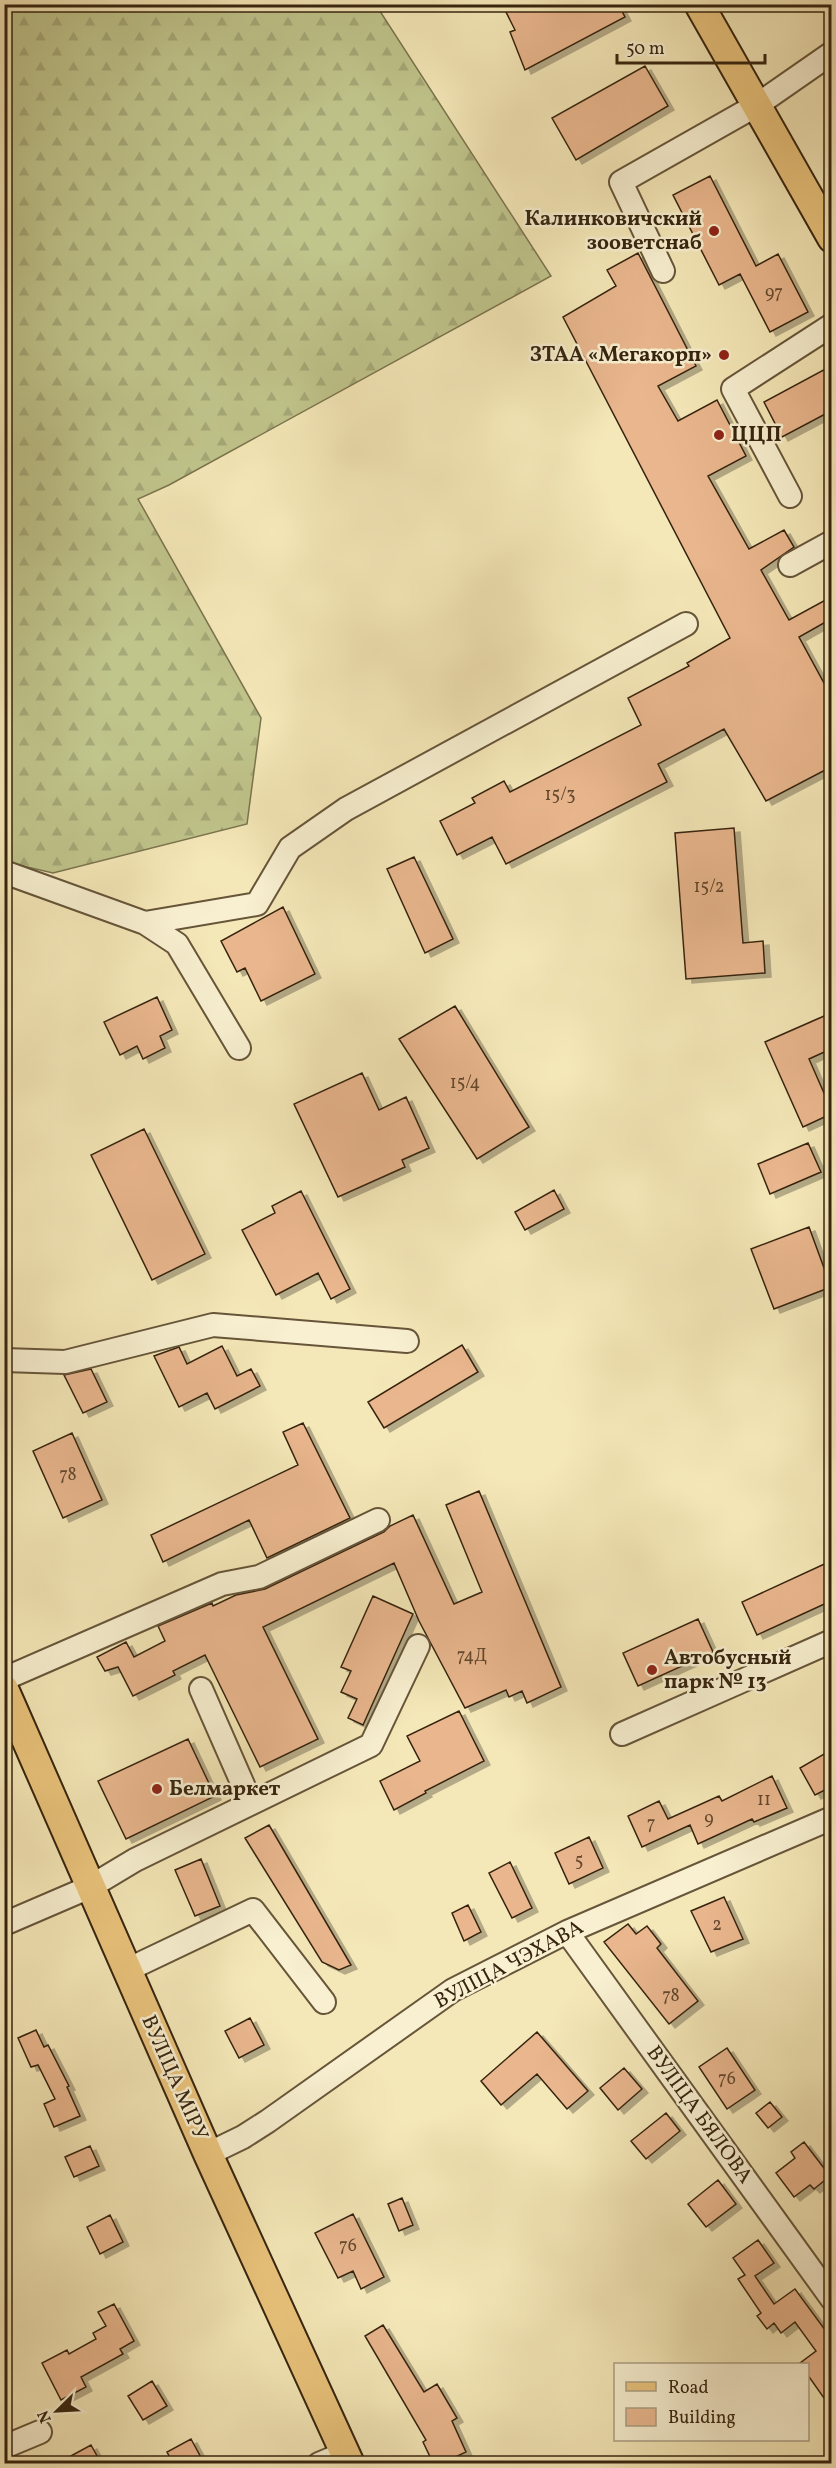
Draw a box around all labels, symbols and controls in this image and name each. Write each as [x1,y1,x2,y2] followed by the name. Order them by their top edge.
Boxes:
[617,27,766,65] scale bar
[626,37,665,62] text: 50 m
[525,205,702,258] place label: Калинковичский зооветснаб
[707,224,721,238] marker: Калинковичский зооветснаб
[765,281,783,306] house number: 97
[530,341,712,370] place label: ЗТАА «Мегакорп»
[717,348,731,362] marker: ЗТАА «Мегакорп»
[731,421,782,450] place label: ЦЦП
[712,428,726,442] marker: ЦЦП
[545,783,575,808] house number: 15/3
[694,875,724,900] house number: 15/2
[450,1071,480,1096] house number: 15/4
[59,1463,77,1488] house number: 78
[457,1644,487,1669] house number: 74Д
[664,1644,791,1697] place label: Автобусный парк № 13
[645,1663,659,1677] marker: Автобусный парк № 13
[169,1775,281,1804] place label: Белмаркет
[150,1782,164,1796] marker: Белмаркет
[757,1788,771,1813] house number: 11
[704,1807,714,1832] house number: 9
[647,1812,655,1837] house number: 7
[575,1849,583,1874] house number: 5
[429,1913,589,2017] street label: ВУЛІЦА ЧЭХАВА
[712,1913,722,1938] house number: 2
[662,1984,680,2009] house number: 78
[133,2011,215,2146] street label: ВУЛІЦА МІРУ
[639,2040,759,2190] street label: ВУЛІЦА БЯЛОВА
[718,2067,736,2092] house number: 76
[339,2234,357,2259] house number: 76
[614,2363,809,2441] legend
[668,2376,709,2401] text: Road
[27,2381,87,2441] north arrow
[33,2406,58,2426] text: N
[668,2406,736,2431] text: Building

